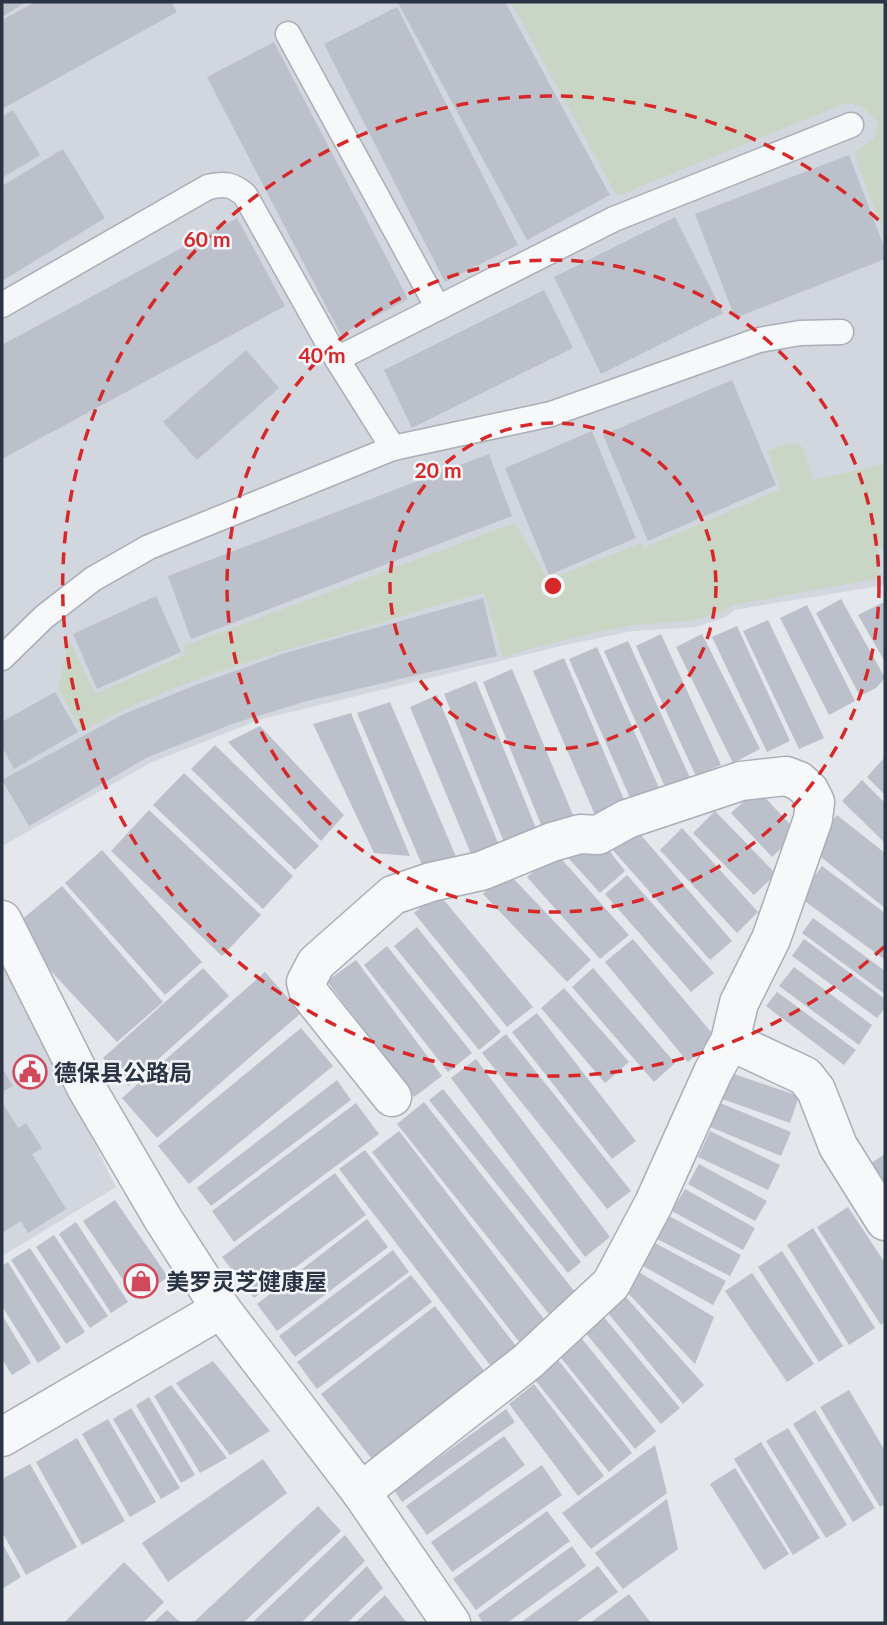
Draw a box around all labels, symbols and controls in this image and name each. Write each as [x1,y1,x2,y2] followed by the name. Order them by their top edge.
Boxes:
[183,226,231,251] text: 60 m
[298,342,346,367] text: 40 m
[414,457,462,482] text: 20 m
[541,574,565,598] centre of rings
[11,1053,49,1091] public building icon: 德保县公路局
[54,1058,192,1086] place label: 德保县公路局
[122,1262,160,1300] shop icon: 美罗灵芝健康屋
[166,1267,327,1295] place label: 美罗灵芝健康屋

